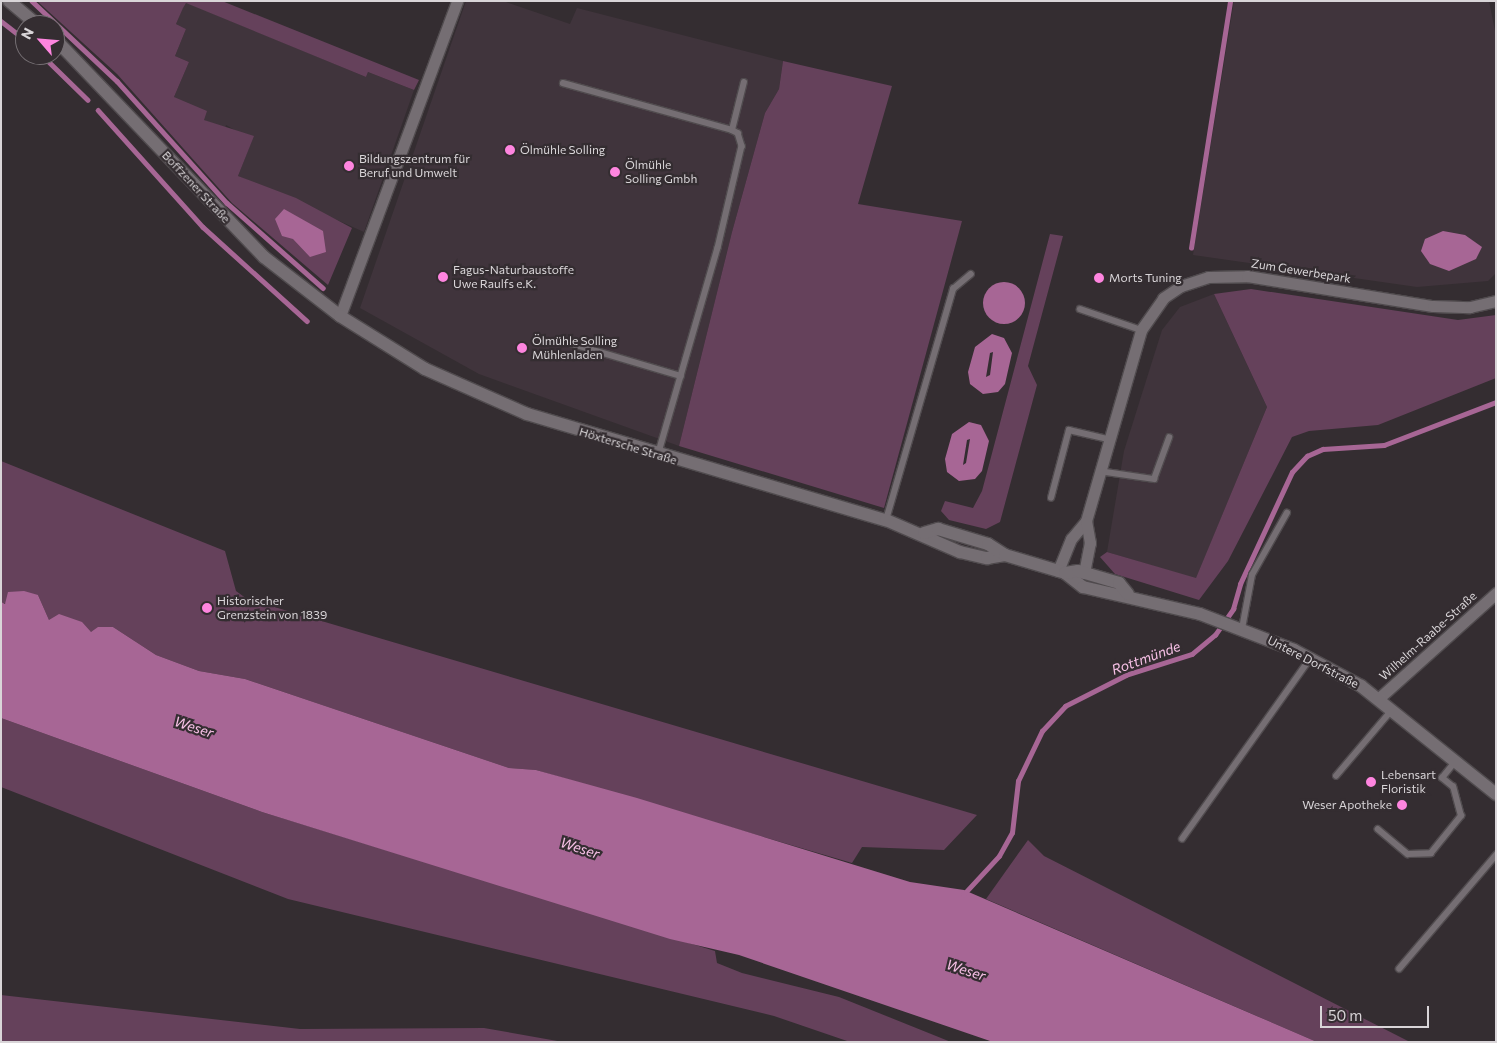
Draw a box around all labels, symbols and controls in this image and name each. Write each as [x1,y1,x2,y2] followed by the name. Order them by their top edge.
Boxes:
[15,15,65,65] north arrow
[17,25,37,42] text: N
[520,143,605,157] place label: Ölmühle Solling
[504,144,516,156] marker: Ölmühle Solling
[159,148,233,226] street label: Boffzener Straße
[359,152,470,180] place label: Bildungszentrum für Beruf und Umwelt
[625,158,697,186] place label: Ölmühle Solling Gmbh
[343,160,355,172] marker: Bildungszentrum für Beruf und Umwelt
[609,166,621,178] marker: Ölmühle Solling Gmbh
[1250,256,1352,286] street label: Zum Gewerbepark
[453,263,574,291] place label: Fagus-Naturbaustoffe Uwe Raulfs e.K.
[437,271,449,283] marker: Fagus-Naturbaustoffe Uwe Raulfs e.K.
[1109,271,1182,285] place label: Morts Tuning
[1093,272,1105,284] marker: Morts Tuning
[532,334,617,362] place label: Ölmühle Solling Mühlenladen
[516,342,528,354] marker: Ölmühle Solling Mühlenladen
[577,424,679,468] street label: Höxtersche Straße
[1377,589,1479,683] street label: Wilhelm-Raabe-Straße
[217,594,327,622] place label: Historischer Grenzstein von 1839
[201,602,213,614] marker: Historischer Grenzstein von 1839
[1265,633,1361,691] street label: Untere Dorfstraße
[1109,638,1183,678] water label: Rottmünde
[172,713,216,741] water label: Weser
[1381,768,1436,796] place label: Lebensart Floristik
[1365,776,1377,788] marker: Lebensart Floristik
[1302,798,1392,812] place label: Weser Apotheke
[1396,799,1408,811] marker: Weser Apotheke
[558,834,602,862] water label: Weser
[944,956,988,984] water label: Weser
[1322,996,1431,1028] scale bar
[1328,1006,1362,1024] text: 50 m

